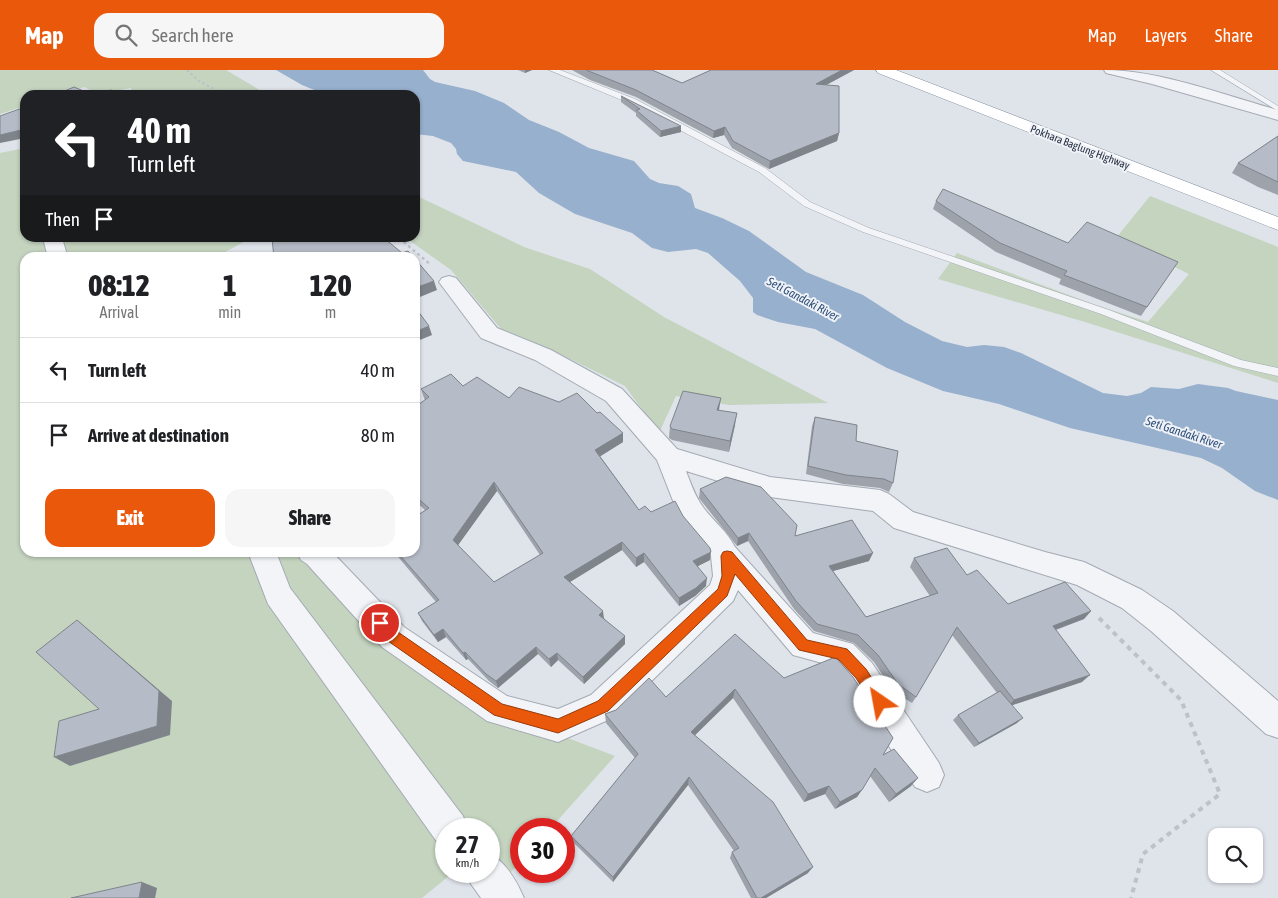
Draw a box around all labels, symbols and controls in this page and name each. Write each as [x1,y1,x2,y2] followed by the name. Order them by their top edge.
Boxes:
[94,13,444,58] search box
[112,21,140,49] icon: search
[25,22,64,49] text: Map
[152,24,234,46] text: Search here
[1087,25,1116,46] text: Map
[1144,25,1187,46] text: Layers
[1215,25,1253,46] text: Share
[45,110,110,175] icon: left
[128,110,191,150] text: 40 m
[1029,123,1132,172] street label: Pokhara Baglung Highway
[128,151,195,177] text: Turn left
[90,205,118,233] icon: arrive
[45,208,80,230] text: Then
[88,268,150,302] text: 08:12
[223,268,237,302] text: 1
[309,268,352,302] text: 120
[764,274,842,324] water label: Seti Gandaki River
[100,303,139,321] text: Arrival
[218,303,241,321] text: min
[325,303,336,321] text: m
[45,356,73,384] icon: left
[88,359,146,381] text: Turn left
[361,359,395,381] text: 40 m
[1143,414,1224,452] water label: Seti Gandaki River
[45,421,73,449] icon: arrive
[88,424,229,446] text: Arrive at destination
[361,424,395,446] text: 80 m
[45,489,215,547] button: Exit
[225,489,395,547] button: Share
[359,602,401,644] pin
[366,609,394,637] icon: arrive
[853,675,905,727] position arrow
[510,818,575,883] speed limit sign: 30
[1208,828,1263,883] map controls
[1208,828,1263,883] button: search
[456,830,479,858] text: 27
[456,856,479,870] text: km/h

